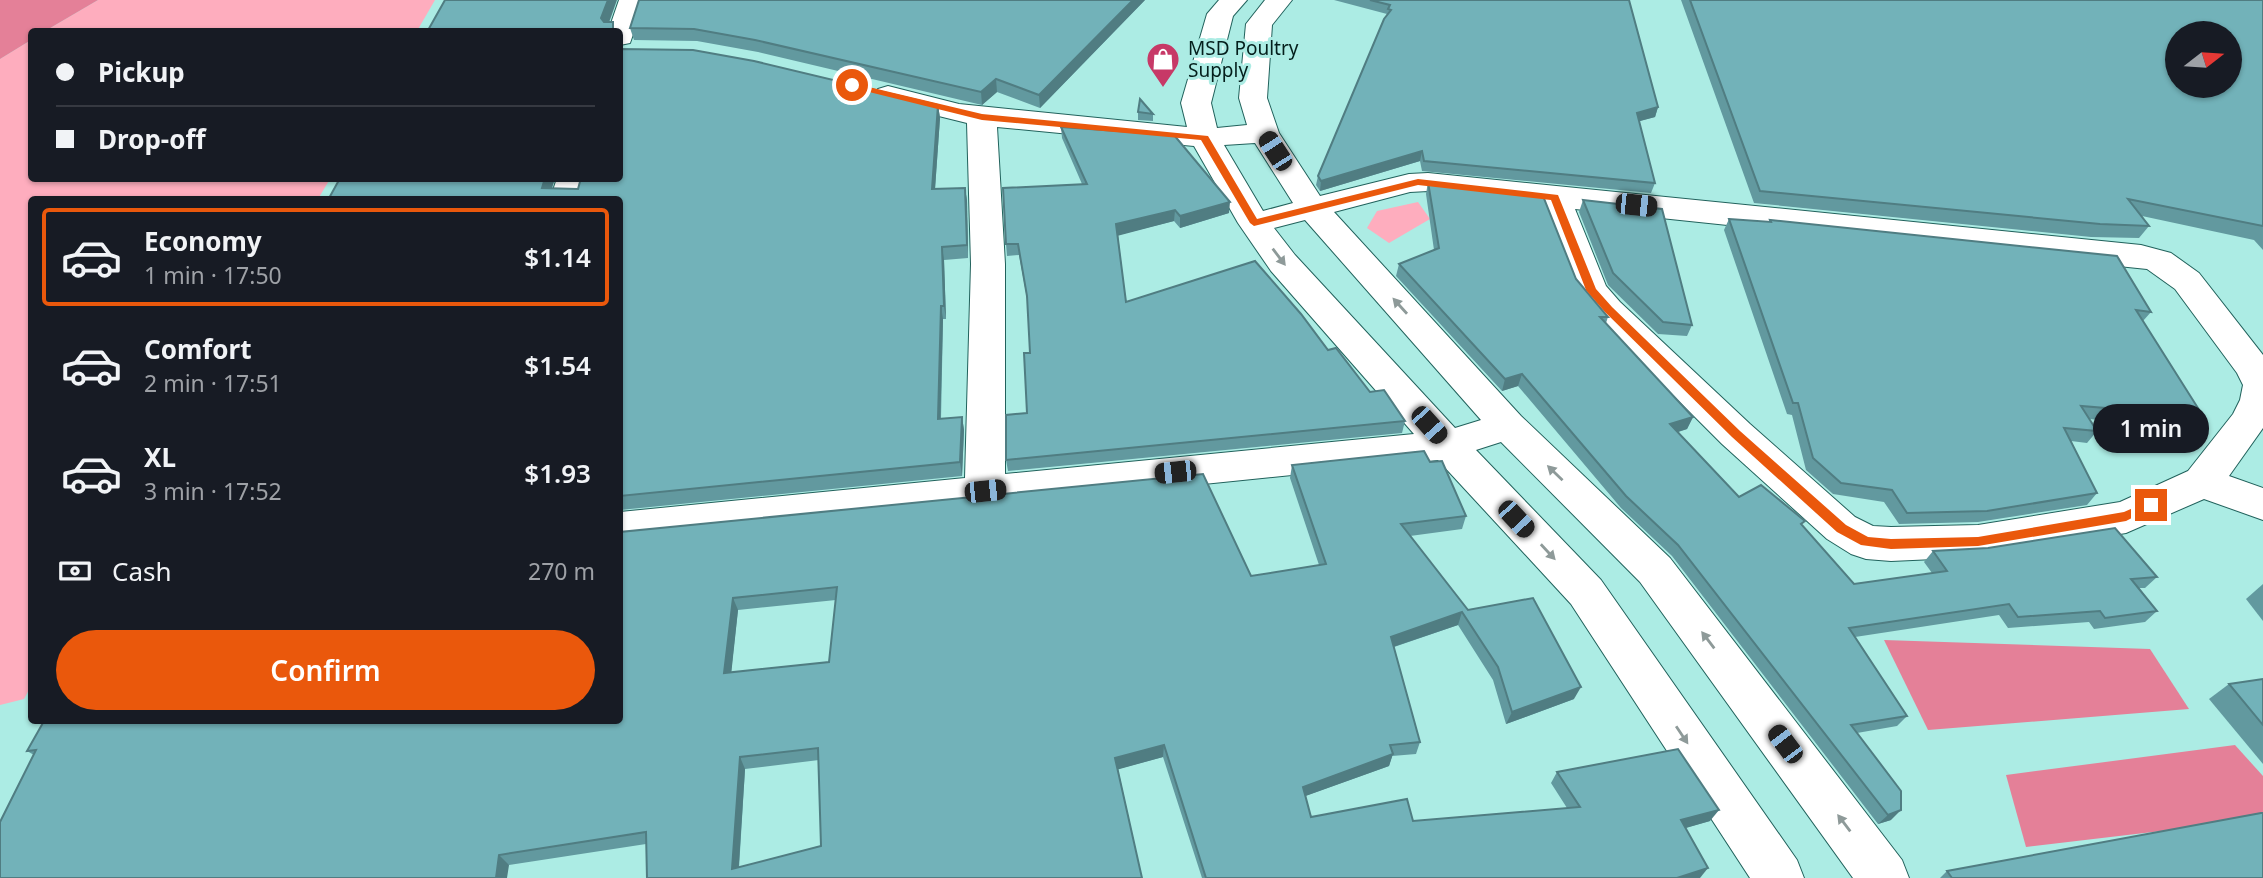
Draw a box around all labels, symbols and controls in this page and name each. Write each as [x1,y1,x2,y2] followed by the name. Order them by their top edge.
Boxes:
[2165,21,2242,98] north arrow
[2165,21,2242,98] map controls
[1188,35,1299,83] place label: MSD Poultry Supply
[1144,40,1182,89] shop icon: MSD Poultry Supply
[98,54,185,90] text: Pickup
[836,69,868,101] route start
[98,121,205,157] text: Drop-off
[1255,128,1296,174] car
[1615,192,1658,218] car
[144,223,262,259] text: Economy
[60,226,123,289] icon: car
[524,239,591,275] text: $1.14
[1272,248,1286,266] one-way arrow
[144,259,282,291] text: 1 min · 17:50
[1393,298,1409,315] one-way arrow
[144,331,252,367] text: Comfort
[60,334,123,397] icon: car
[524,347,591,383] text: $1.54
[144,367,282,399] text: 2 min · 17:51
[1408,402,1451,448] car
[2093,404,2209,452] callout: 1 min
[2120,412,2182,444] text: 1 min
[144,439,176,475] text: XL
[60,442,123,505] icon: car
[524,455,591,491] text: $1.93
[1154,459,1197,485] car
[1547,464,1564,481] one-way arrow
[144,475,282,507] text: 3 min · 17:52
[964,478,1007,504] car
[2135,489,2167,521] route end
[1494,496,1539,542] car
[1540,543,1556,561] one-way arrow
[56,552,94,590] icon: cash
[112,553,172,589] text: Cash
[528,555,595,587] text: 270 m
[56,630,595,710] button: Confirm
[1701,631,1715,649] one-way arrow
[1764,721,1807,767] car
[1676,725,1689,745] one-way arrow
[1837,813,1851,832] one-way arrow

